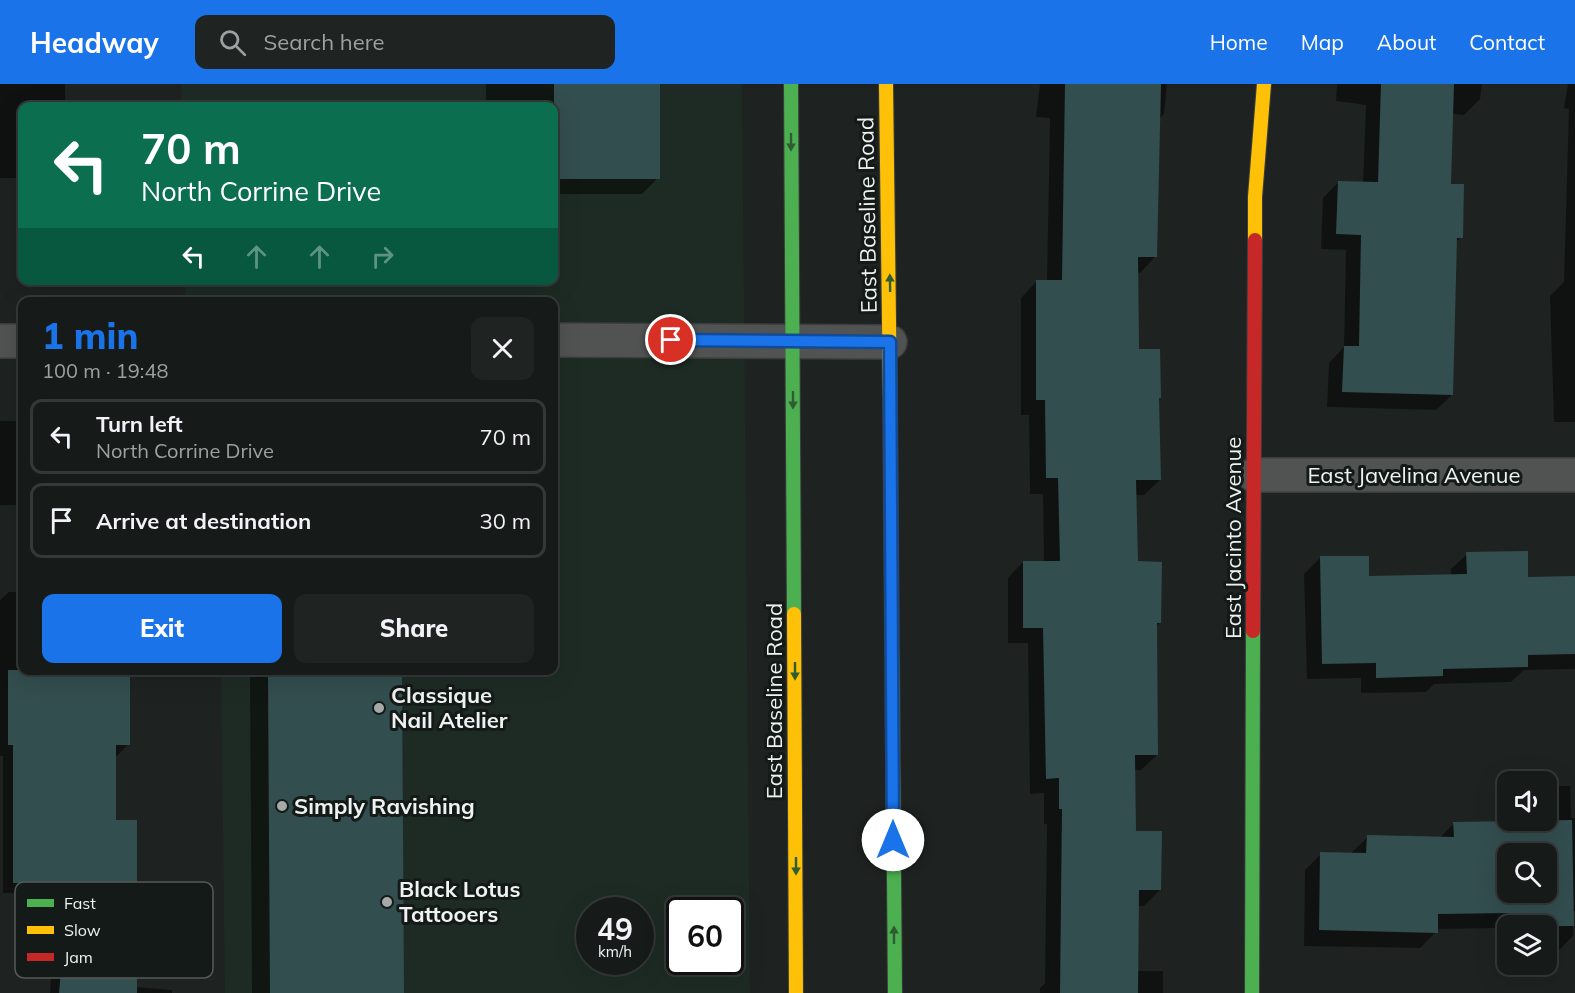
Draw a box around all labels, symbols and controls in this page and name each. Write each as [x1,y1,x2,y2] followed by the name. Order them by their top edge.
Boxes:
[195,15,615,69] search box
[30,25,159,60] text: Headway
[216,26,249,59] icon: search
[264,28,385,56] text: Search here
[1210,29,1268,55] text: Home
[1301,29,1344,55] text: Map
[1377,29,1436,55] text: About
[1469,29,1545,55] text: Contact
[851,117,883,313] street label: East Baseline Road
[141,122,241,175] text: 70 m
[42,126,120,204] icon: left
[787,133,796,152] one-way arrow
[141,174,381,208] text: North Corrine Drive
[177,240,210,273] icon: left
[240,240,273,273] icon: ahead
[303,240,336,273] icon: ahead
[366,240,399,273] icon: right
[885,274,894,293] one-way arrow
[42,313,138,358] text: 1 min
[645,314,696,365] pin
[471,317,534,380] button: close
[654,323,687,356] icon: arrive
[42,358,168,383] text: 100 m · 19:48
[788,390,797,409] one-way arrow
[96,410,183,438] text: Turn left
[45,420,78,453] icon: left
[480,423,531,451] text: 70 m
[1219,437,1247,639] street label: East Jacinto Avenue
[96,438,274,463] text: North Corrine Drive
[1308,461,1520,489] street label: East Javelina Avenue
[45,504,78,537] icon: arrive
[96,507,311,535] text: Arrive at destination
[480,507,531,535] text: 30 m
[42,594,282,663] button: Exit
[294,594,534,663] button: Share
[760,603,788,799] street label: East Baseline Road
[790,662,800,681] one-way arrow
[391,681,508,734] place label: Classique Nail Atelier
[372,701,386,715] marker: Classique Nail Atelier
[1497,771,1557,975] map controls
[1497,771,1557,831] button: sound
[294,792,475,820] place label: Simply Ravishing
[275,799,289,813] marker: Simply Ravishing
[861,808,925,872] position arrow
[1497,843,1557,903] button: search
[791,857,801,876] one-way arrow
[399,875,520,928] place label: Black Lotus Tattooers
[15,882,213,978] legend
[64,893,96,913] text: Fast
[380,895,394,909] marker: Black Lotus Tattooers
[666,897,744,975] speed limit sign: 60
[597,910,633,948] text: 49
[1497,915,1557,975] button: layers
[64,920,101,940] text: Slow
[889,925,899,944] one-way arrow
[598,942,632,961] text: km/h
[64,947,93,967] text: Jam

